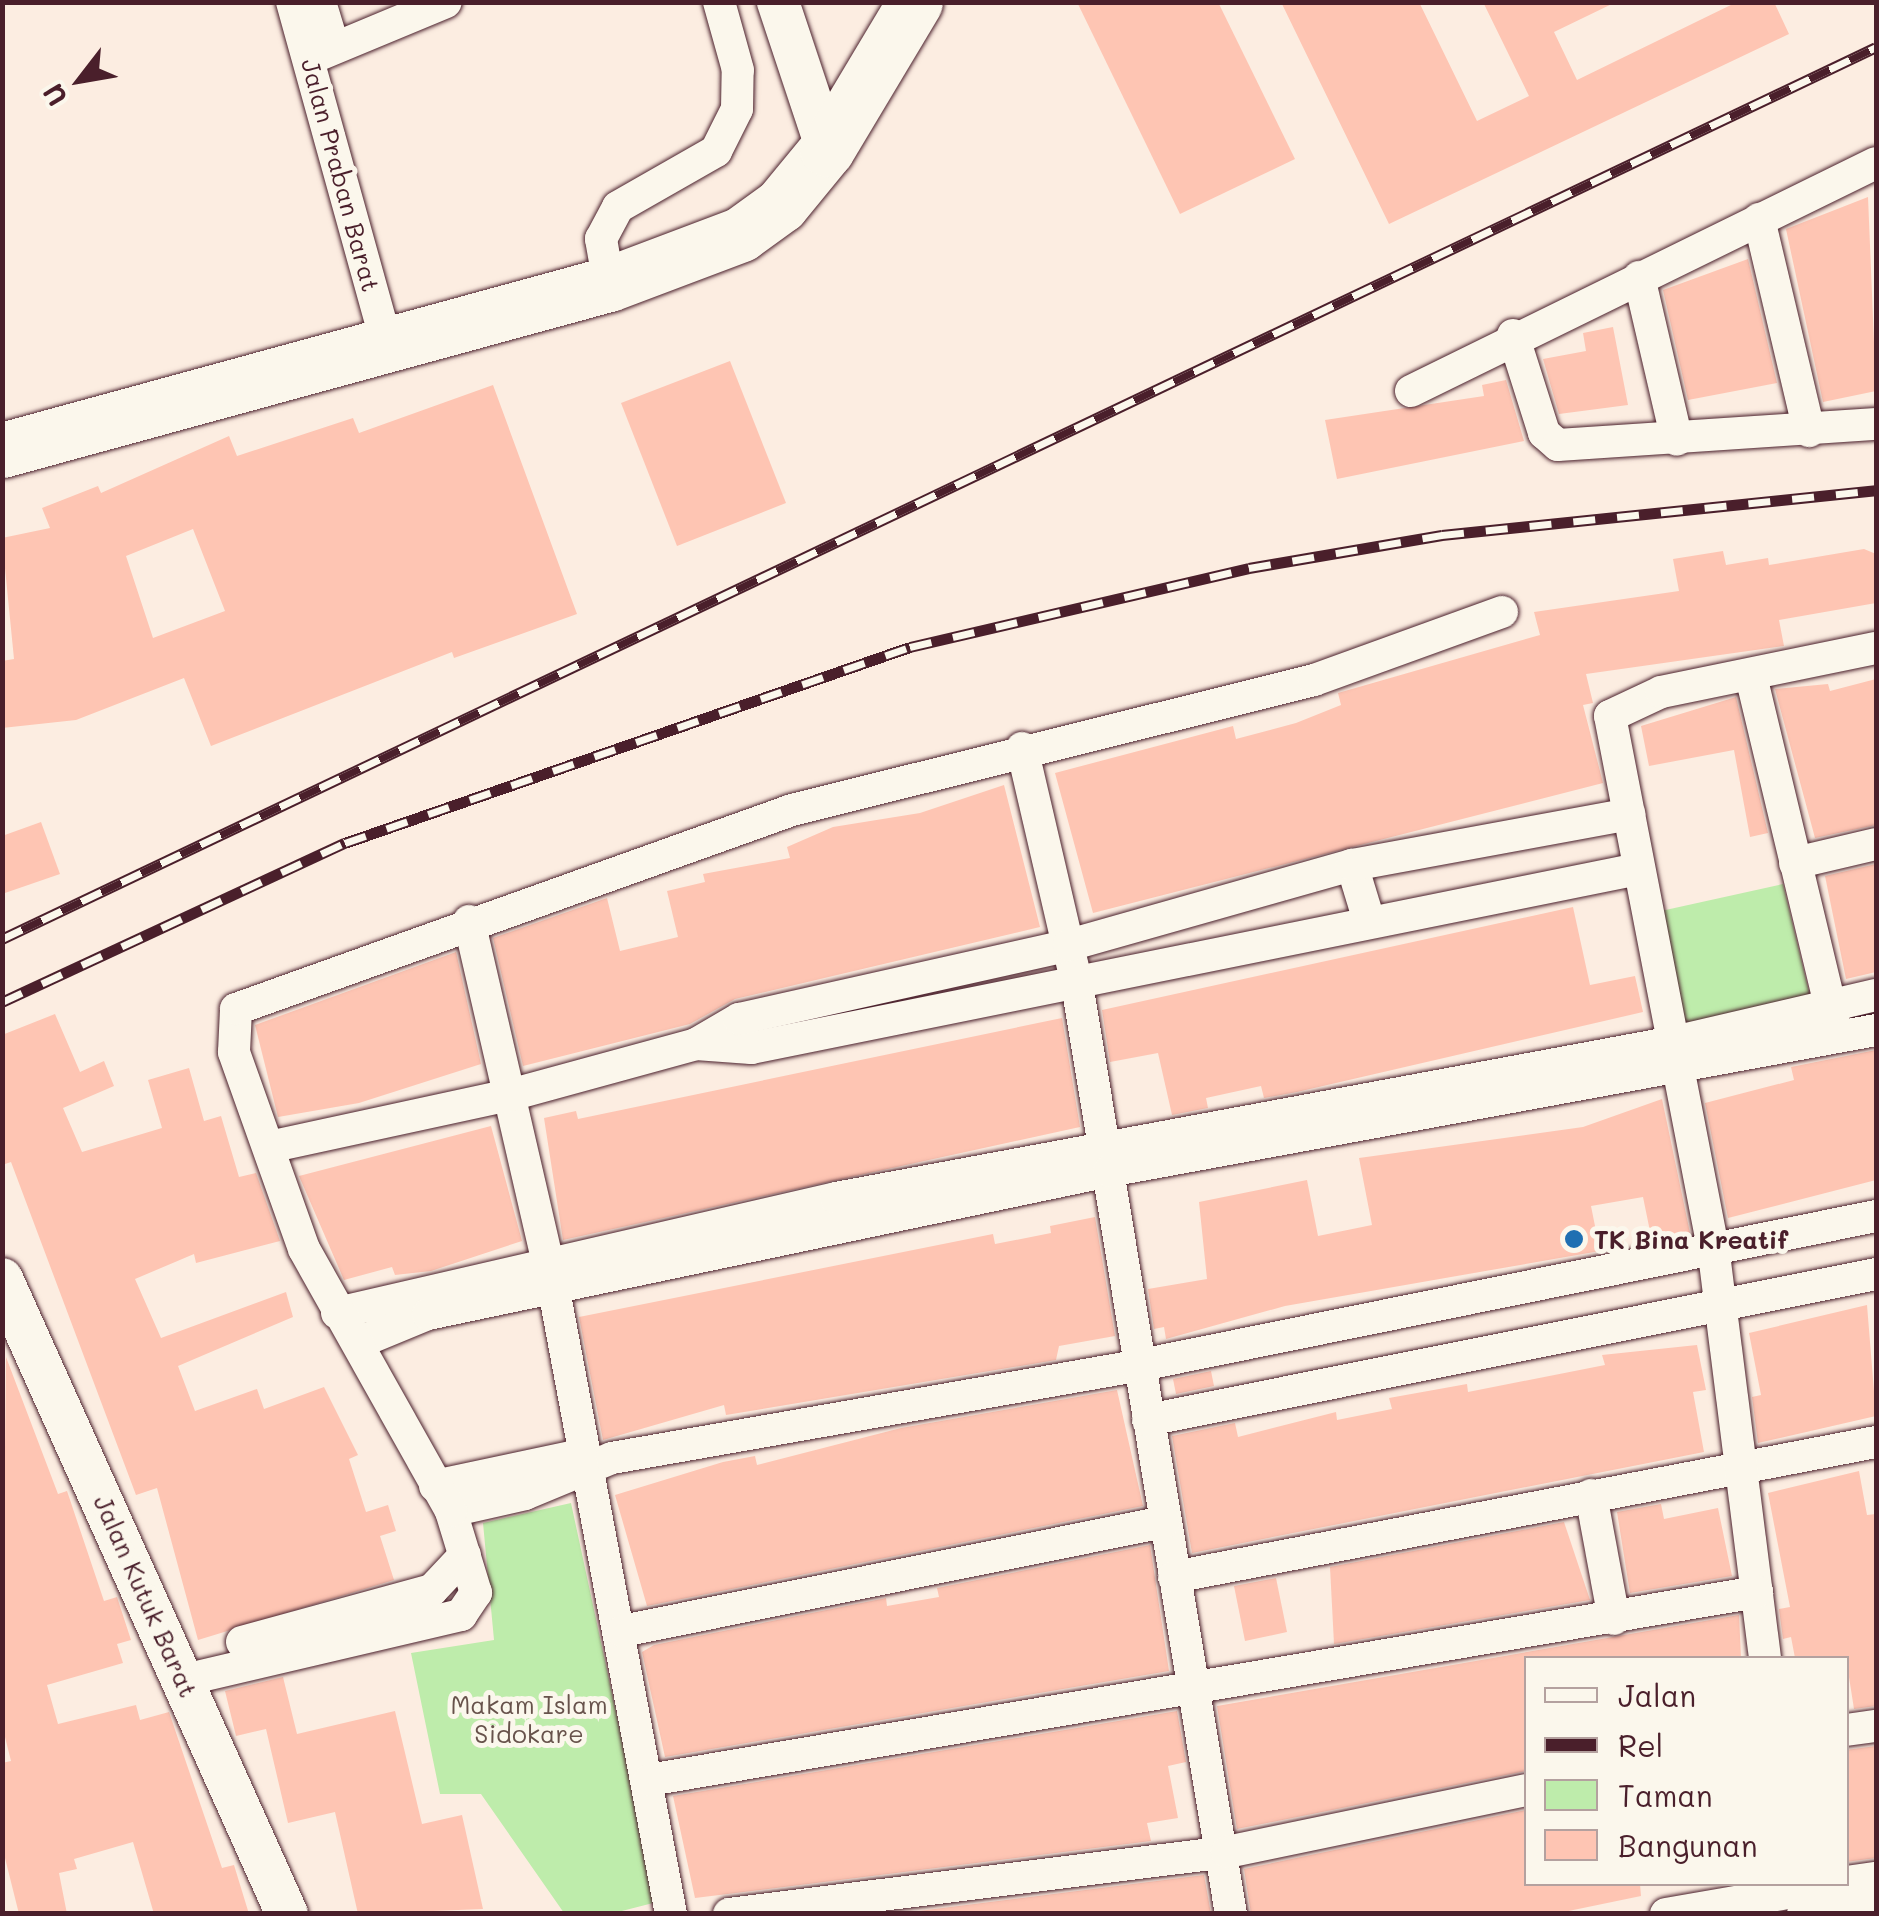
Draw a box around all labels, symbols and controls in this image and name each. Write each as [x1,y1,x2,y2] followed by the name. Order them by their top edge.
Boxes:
[30,30,130,130] north arrow
[295,55,387,295] street label: Jalan Praban Barat
[34,78,75,113] text: U
[1594,1224,1788,1254] place label: TK Bina Kreatif
[1563,1228,1585,1250] marker: TK Bina Kreatif
[88,1490,204,1702] street label: Jalan Kutuk Barat
[1524,1656,1849,1886] legend
[1618,1675,1696,1715] text: Jalan
[450,1690,608,1749] park label: Makam Islam Sidokare
[1618,1725,1663,1765] text: Rel
[1618,1775,1713,1815] text: Taman
[1618,1825,1758,1865] text: Bangunan

